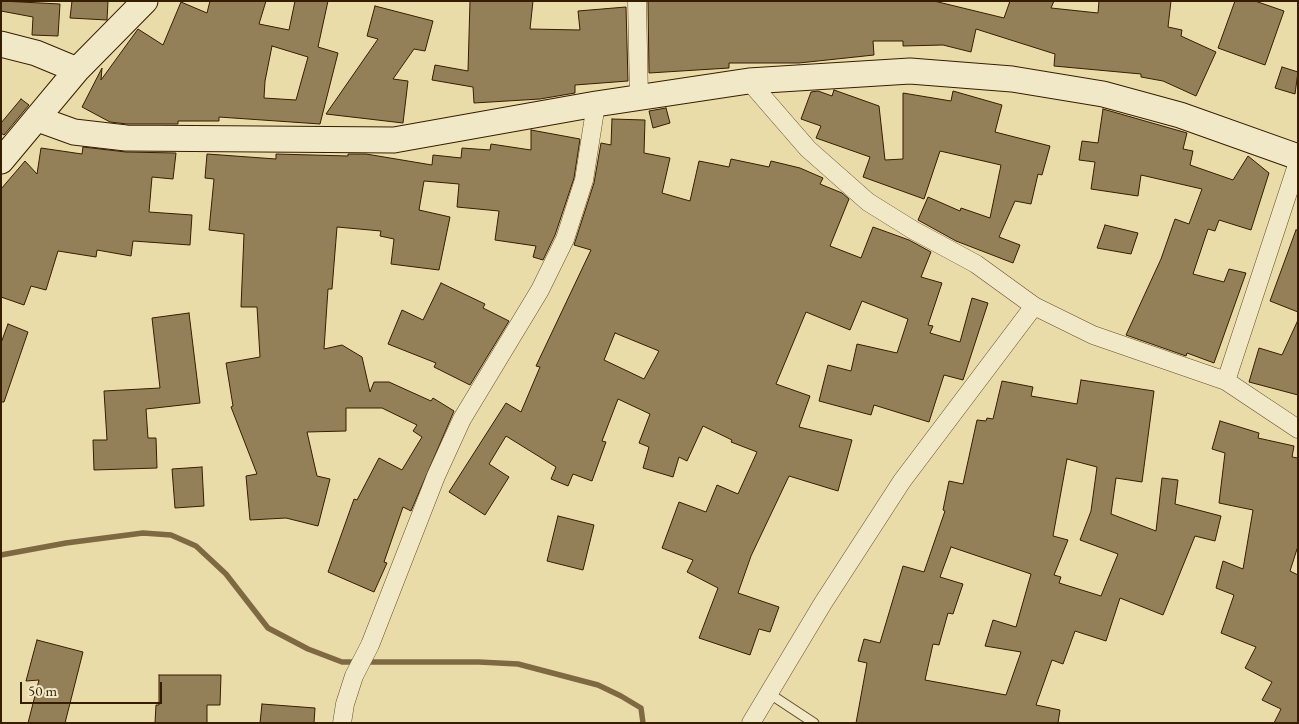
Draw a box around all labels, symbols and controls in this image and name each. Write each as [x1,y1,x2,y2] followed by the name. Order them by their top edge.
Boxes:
[22,672,165,704] scale bar
[28,681,57,700] text: 50 m

